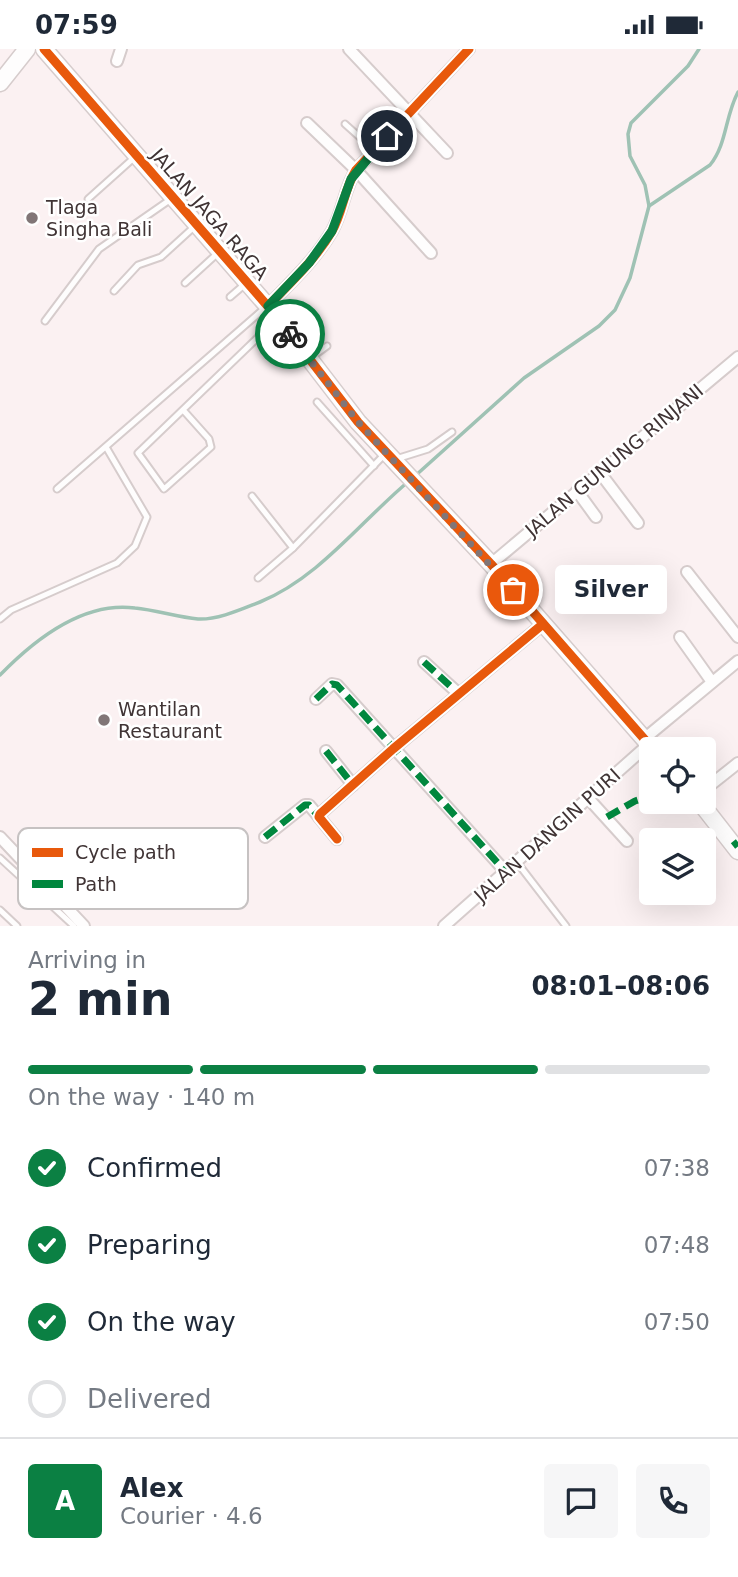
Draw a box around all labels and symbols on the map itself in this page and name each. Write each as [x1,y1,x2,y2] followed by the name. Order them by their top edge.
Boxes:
[357,106,417,166] pin
[146,143,273,284] street label: JALAN JAGA RAGA
[45,196,152,240] place label: Tlaga Singha Bali
[24,210,40,226] marker: Tlaga Singha Bali
[255,299,325,369] courier
[520,379,707,542] street label: JALAN GUNUNG RINJANI
[483,560,543,620] pin
[555,565,667,615] callout: Silver
[118,698,222,742] place label: Wantilan Restaurant
[96,712,112,728] marker: Wantilan Restaurant
[469,764,625,907] street label: JALAN DANGIN PURI
[18,828,248,909] legend
[75,841,176,863] text: Cycle path
[75,873,117,895] text: Path

